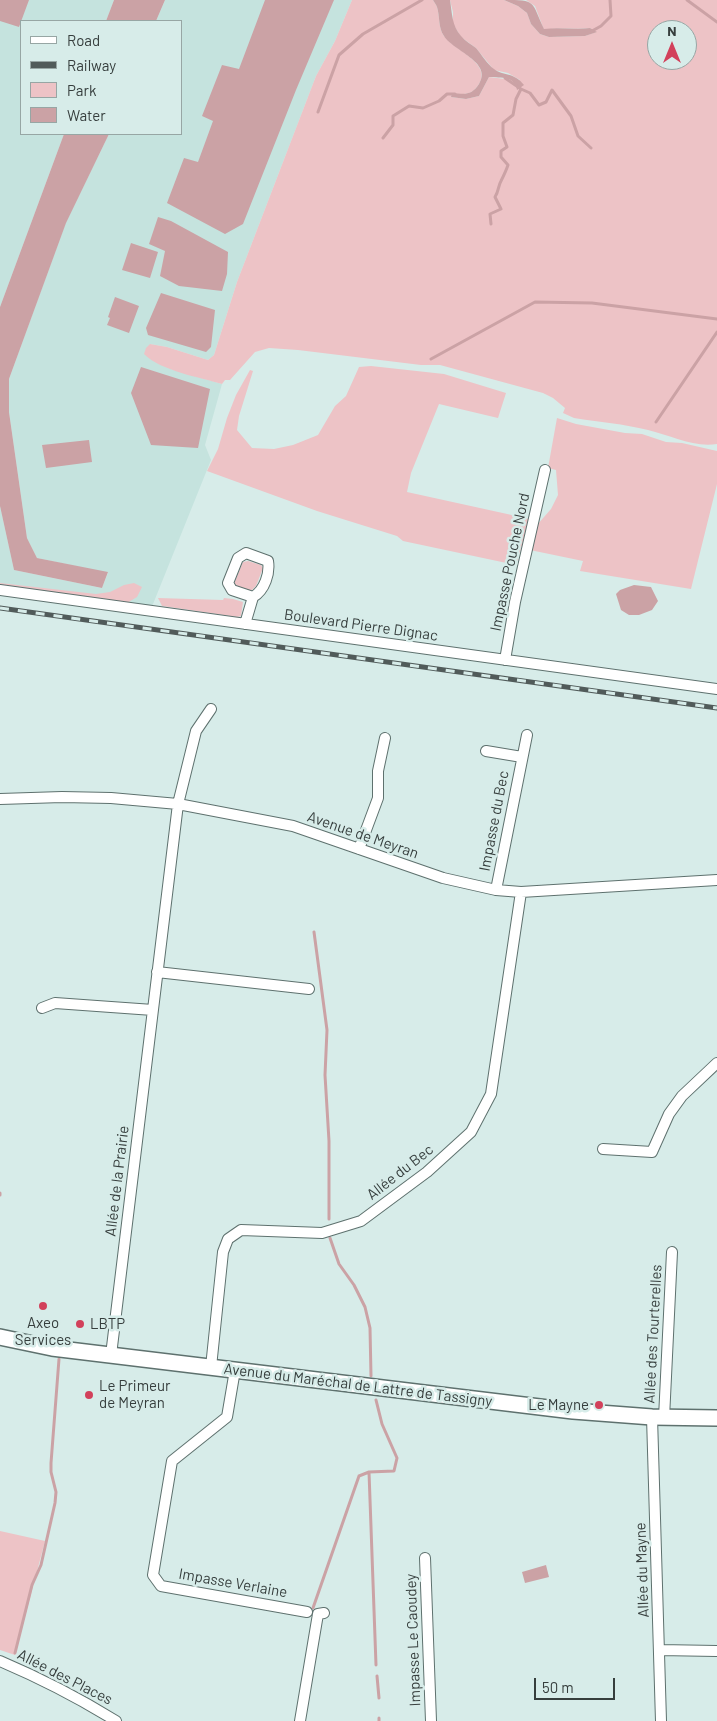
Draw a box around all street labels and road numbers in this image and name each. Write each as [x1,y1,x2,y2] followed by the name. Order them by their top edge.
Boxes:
[487,491,533,633] street label: Impasse Pouche Nord
[283,605,439,645] street label: Boulevard Pierre Dignac
[475,769,513,873] street label: Impasse du Bec
[305,808,421,862] street label: Avenue de Meyran
[101,1125,133,1237] street label: Allée de la Prairie
[363,1140,437,1204] street label: Allée du Bec
[640,1264,666,1404] street label: Allée des Tourterelles
[223,1360,493,1410] street label: Avenue du Maréchal de Lattre de Tassigny
[631,1522,653,1618] street label: Allée du Mayne
[177,1565,289,1601] street label: Impasse Verlaine
[402,1573,424,1707] street label: Impasse Le Caoudey
[15,1645,115,1709] street label: Allée des Places

